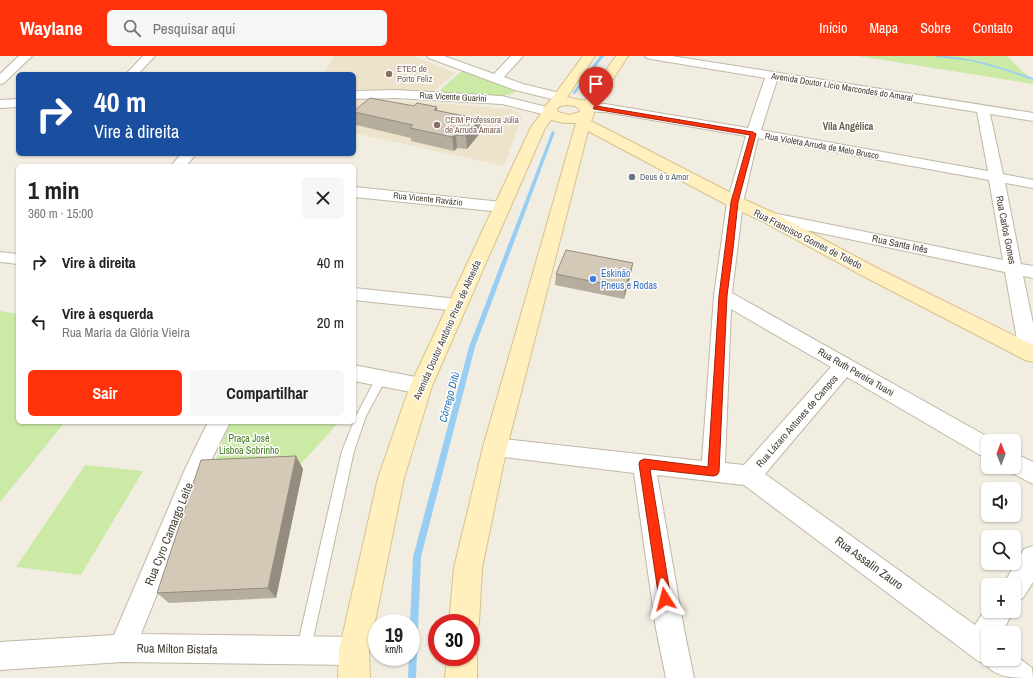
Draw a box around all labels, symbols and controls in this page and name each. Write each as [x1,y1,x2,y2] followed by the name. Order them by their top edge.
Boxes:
[107,10,387,46] search box
[20,15,83,41] text: Waylane
[121,17,143,39] icon: search
[153,18,235,39] text: Pesquisar aqui
[819,19,847,37] text: Início
[869,19,898,37] text: Mapa
[920,19,951,37] text: Sobre
[973,19,1013,37] text: Contato
[397,63,433,85] place label: ETEC de Porto Feliz
[579,67,613,108] pin
[384,69,394,79] marker: ETEC de Porto Feliz
[769,70,914,104] street label: Avenida Doutor Lício Marcondes do Amaral
[585,73,607,95] icon: arrive
[94,83,146,121] text: 40 m
[28,88,80,140] icon: right
[419,89,487,105] street label: Rua Vicente Guarini
[445,114,519,136] place label: CEIM Professora Júlia de Arruda Amaral
[94,119,179,144] text: Vire à direita
[432,120,442,130] marker: CEIM Professora Júlia de Arruda Amaral
[823,120,874,133] district label: Vila Angélica
[764,130,880,162] street label: Rua Violeta Arruda de Melo Brusco
[640,171,689,183] place label: Deus é o Amor
[627,172,637,182] marker: Deus é o Amor
[28,174,79,206] text: 1 min
[302,177,344,219] button: close
[393,189,463,209] street label: Rua Vicente Ravázio
[993,195,1019,265] street label: Rua Carlos Gomes
[28,205,93,222] text: 360 m · 15:00
[752,206,865,272] street label: Rua Francisco Gomes de Toledo
[871,232,929,256] street label: Rua Santa Inês
[28,251,50,273] icon: right
[62,252,136,273] text: Vire à direita
[317,252,344,273] text: 40 m
[410,258,484,403] street label: Avenida Doutor Antônio Pires de Almeida
[601,267,657,292] place label: Eskinão Pneus e Rodas
[588,274,598,284] marker: Eskinão Pneus e Rodas
[62,303,153,324] text: Vire à esquerda
[28,311,50,333] icon: left
[317,312,344,333] text: 20 m
[62,324,190,341] text: Rua Maria da Glória Vieira
[815,345,897,399] street label: Rua Ruth Pereira Tuani
[28,370,182,416] button: Sair
[190,370,344,416] button: Compartilhar
[436,370,462,424] water label: Córrego Ditú
[753,372,841,470] street label: Rua Lázaro Antunes de Campos
[219,432,280,457] park label: Praça José Lisboa Sobrinho
[981,434,1021,474] north arrow
[981,434,1021,666] map controls
[141,480,197,588] street label: Rua Cyro Camargo Leite
[981,482,1021,522] button: sound
[981,530,1021,570] button: search
[832,533,906,593] street label: Rua Assalin Zauro
[644,578,686,620] position arrow
[981,578,1021,618] button: +
[428,614,480,666] speed limit sign: 30
[385,621,403,648] text: 19
[981,626,1021,666] button: −
[136,640,218,658] street label: Rua Milton Bistafa
[385,643,403,656] text: km/h

